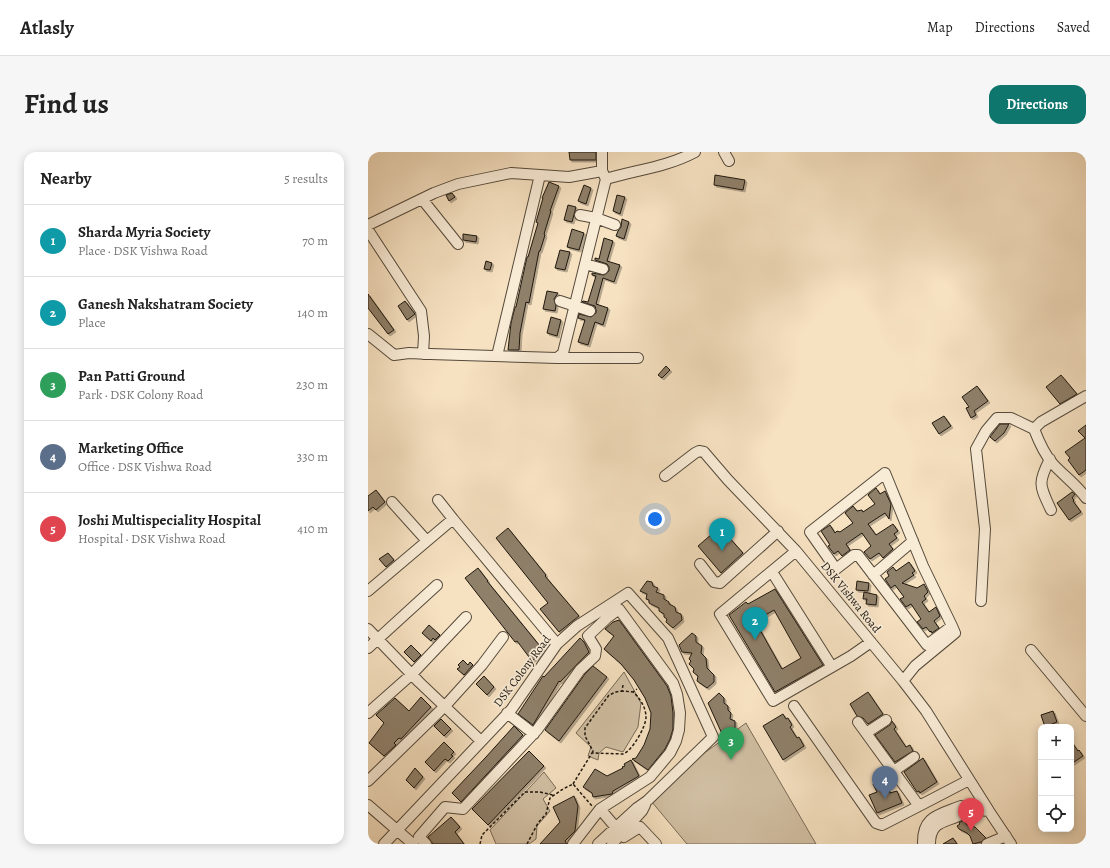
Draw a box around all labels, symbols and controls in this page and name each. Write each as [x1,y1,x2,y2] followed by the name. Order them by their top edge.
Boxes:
[20,15,74,41] text: Atlasly
[927,18,953,37] text: Map
[975,18,1035,37] text: Directions
[1057,18,1090,37] text: Saved
[24,85,109,123] text: Find us
[989,85,1086,124] button: Directions
[40,167,91,190] text: Nearby
[284,170,328,187] text: 5 results
[78,222,210,242] text: Sharda Myria Society
[51,232,55,249] text: 1
[302,232,328,249] text: 70 m
[78,242,208,259] text: Place · DSK Vishwa Road
[78,294,253,314] text: Ganesh Nakshatram Society
[50,304,56,321] text: 2
[297,304,328,321] text: 140 m
[78,314,106,331] text: Place
[78,366,185,386] text: Pan Patti Ground
[50,376,56,393] text: 3
[296,376,328,393] text: 230 m
[78,386,203,403] text: Park · DSK Colony Road
[78,438,184,458] text: Marketing Office
[50,448,56,465] text: 4
[297,448,328,465] text: 330 m
[78,458,212,475] text: Office · DSK Vishwa Road
[645,509,665,529] your location
[78,510,261,530] text: Joshi Multispeciality Hospital
[709,518,735,551] pin: 1
[50,520,56,537] text: 5
[297,520,328,537] text: 410 m
[78,530,225,547] text: Hospital · DSK Vishwa Road
[817,558,885,636] street label: DSK Vishwa Road
[742,607,768,640] pin: 2
[490,631,555,710] street label: DSK Colony Road
[1038,724,1074,832] map controls
[1038,724,1074,760] button: +
[718,727,744,760] pin: 3
[1038,760,1074,796] button: −
[872,766,898,799] pin: 4
[1038,796,1074,832] button: locate
[958,798,984,831] pin: 5

